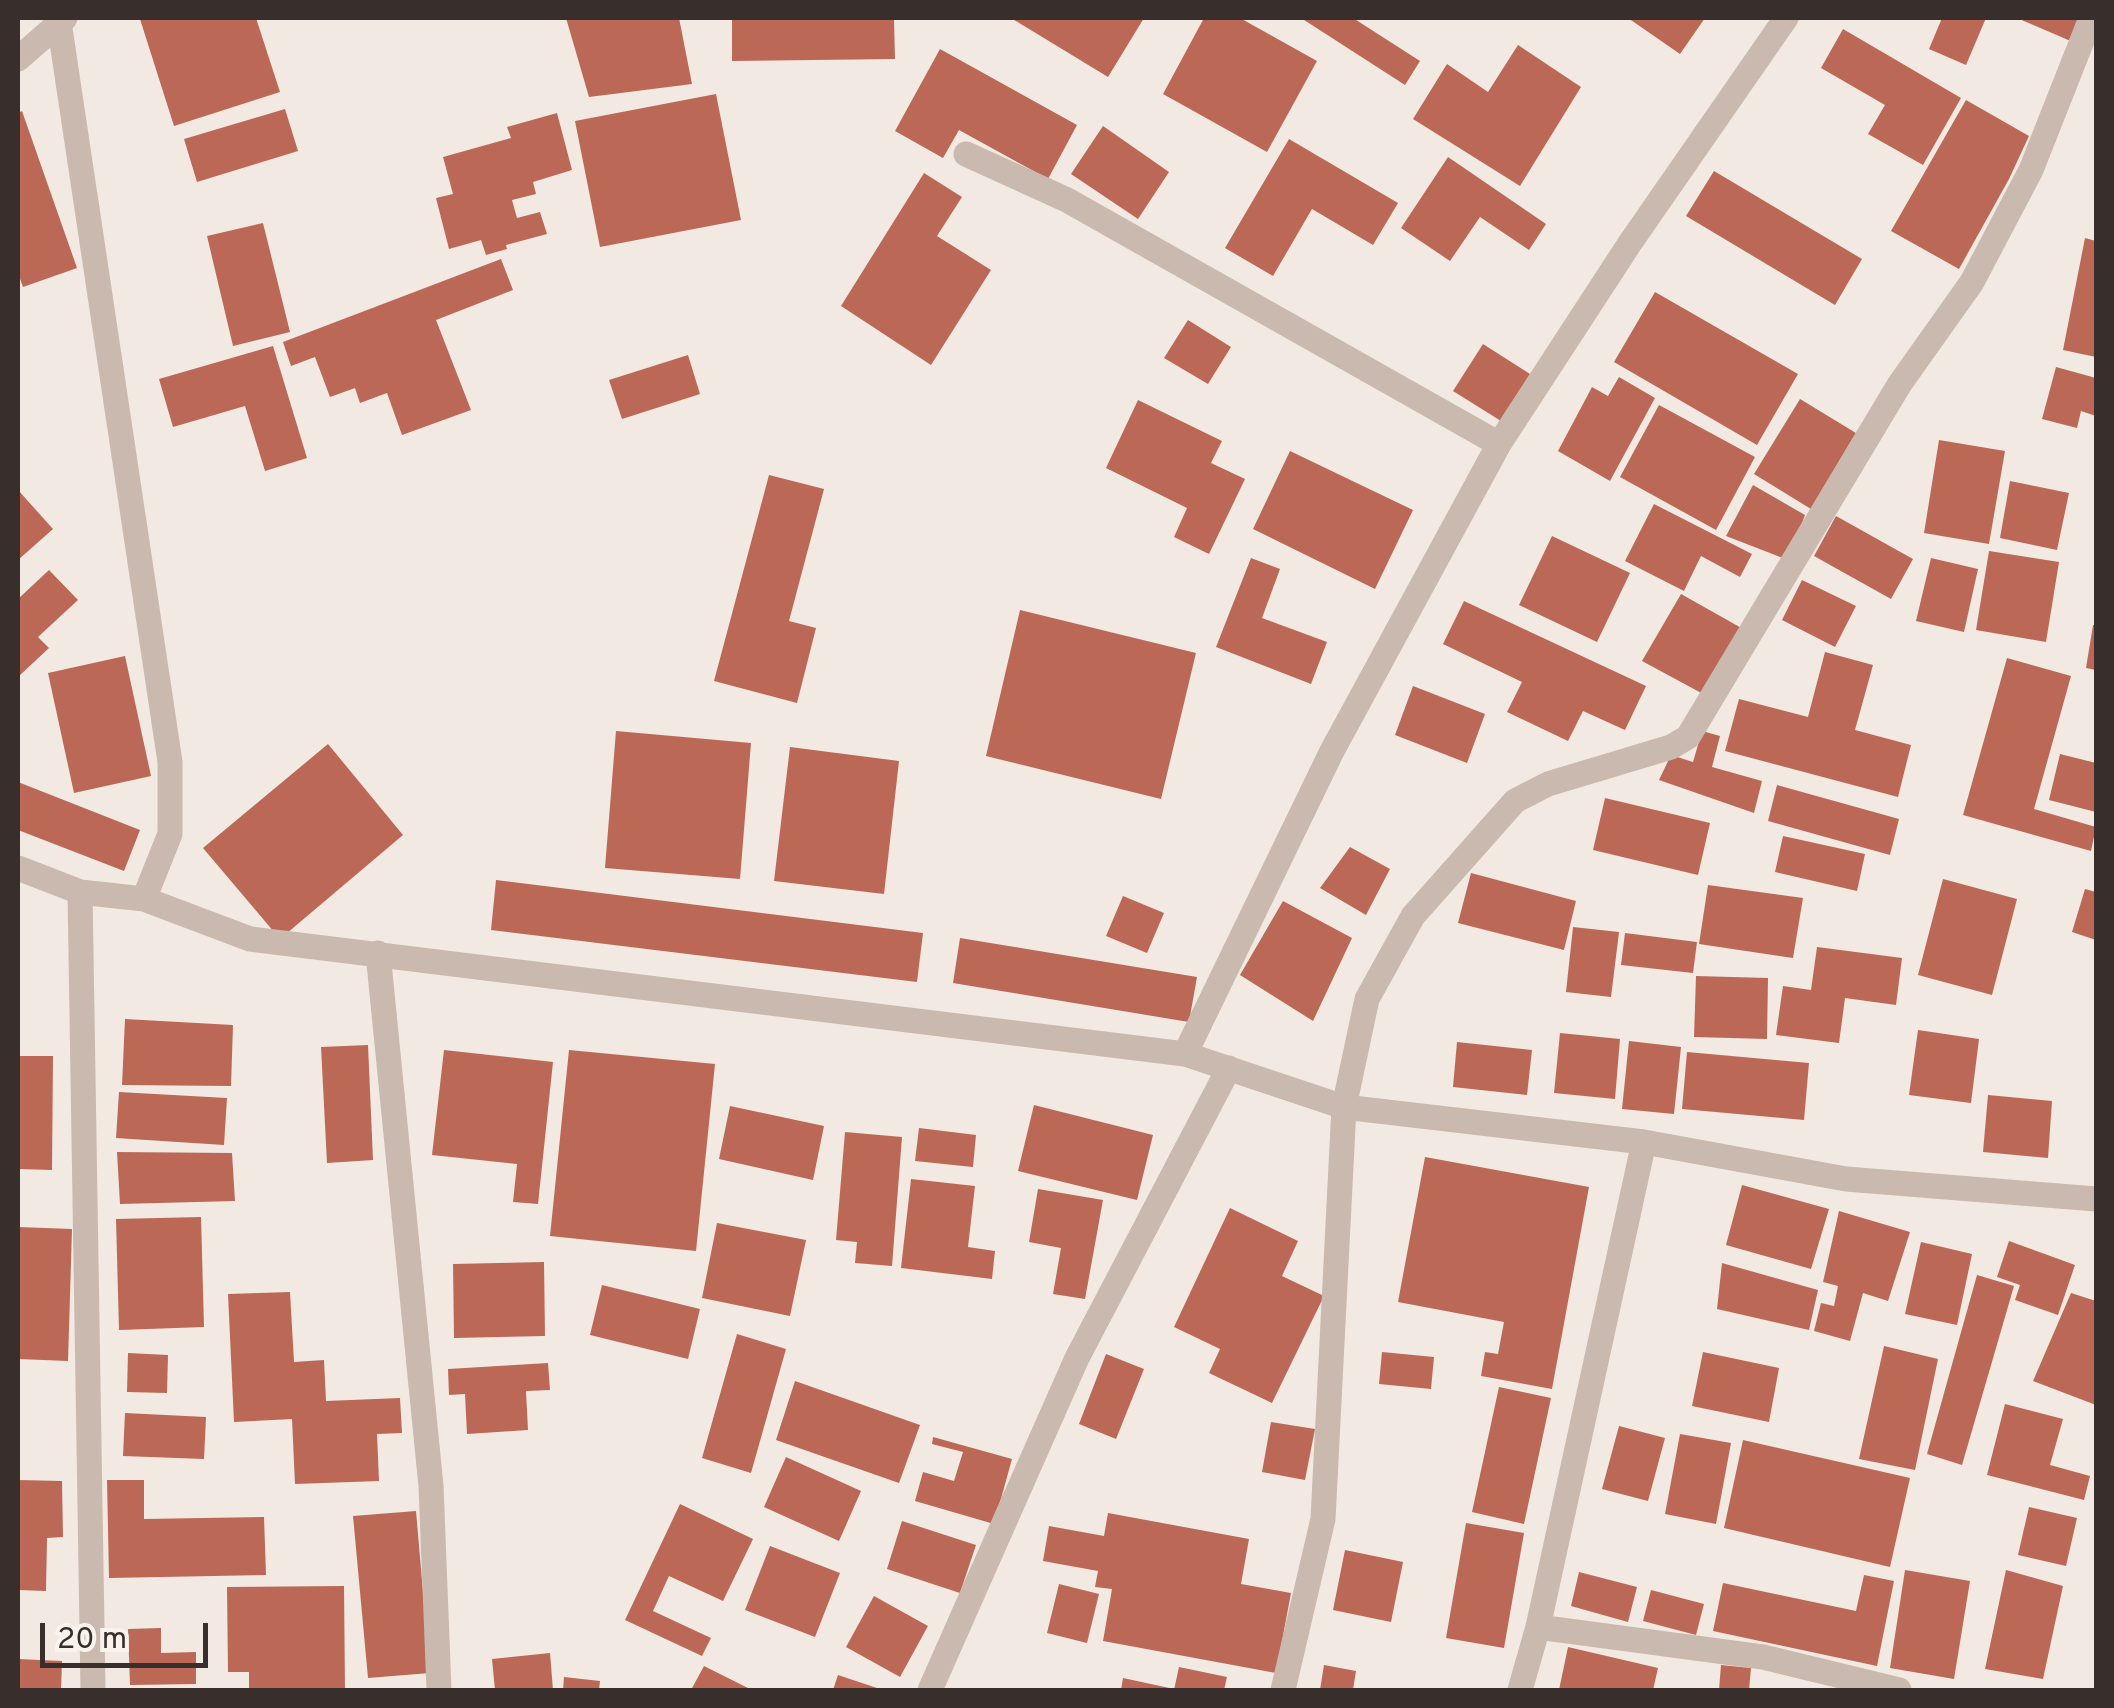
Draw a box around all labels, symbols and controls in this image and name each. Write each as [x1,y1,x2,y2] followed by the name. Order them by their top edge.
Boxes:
[45,1603,212,1665] scale bar
[57,1622,127,1659] text: 20 m

